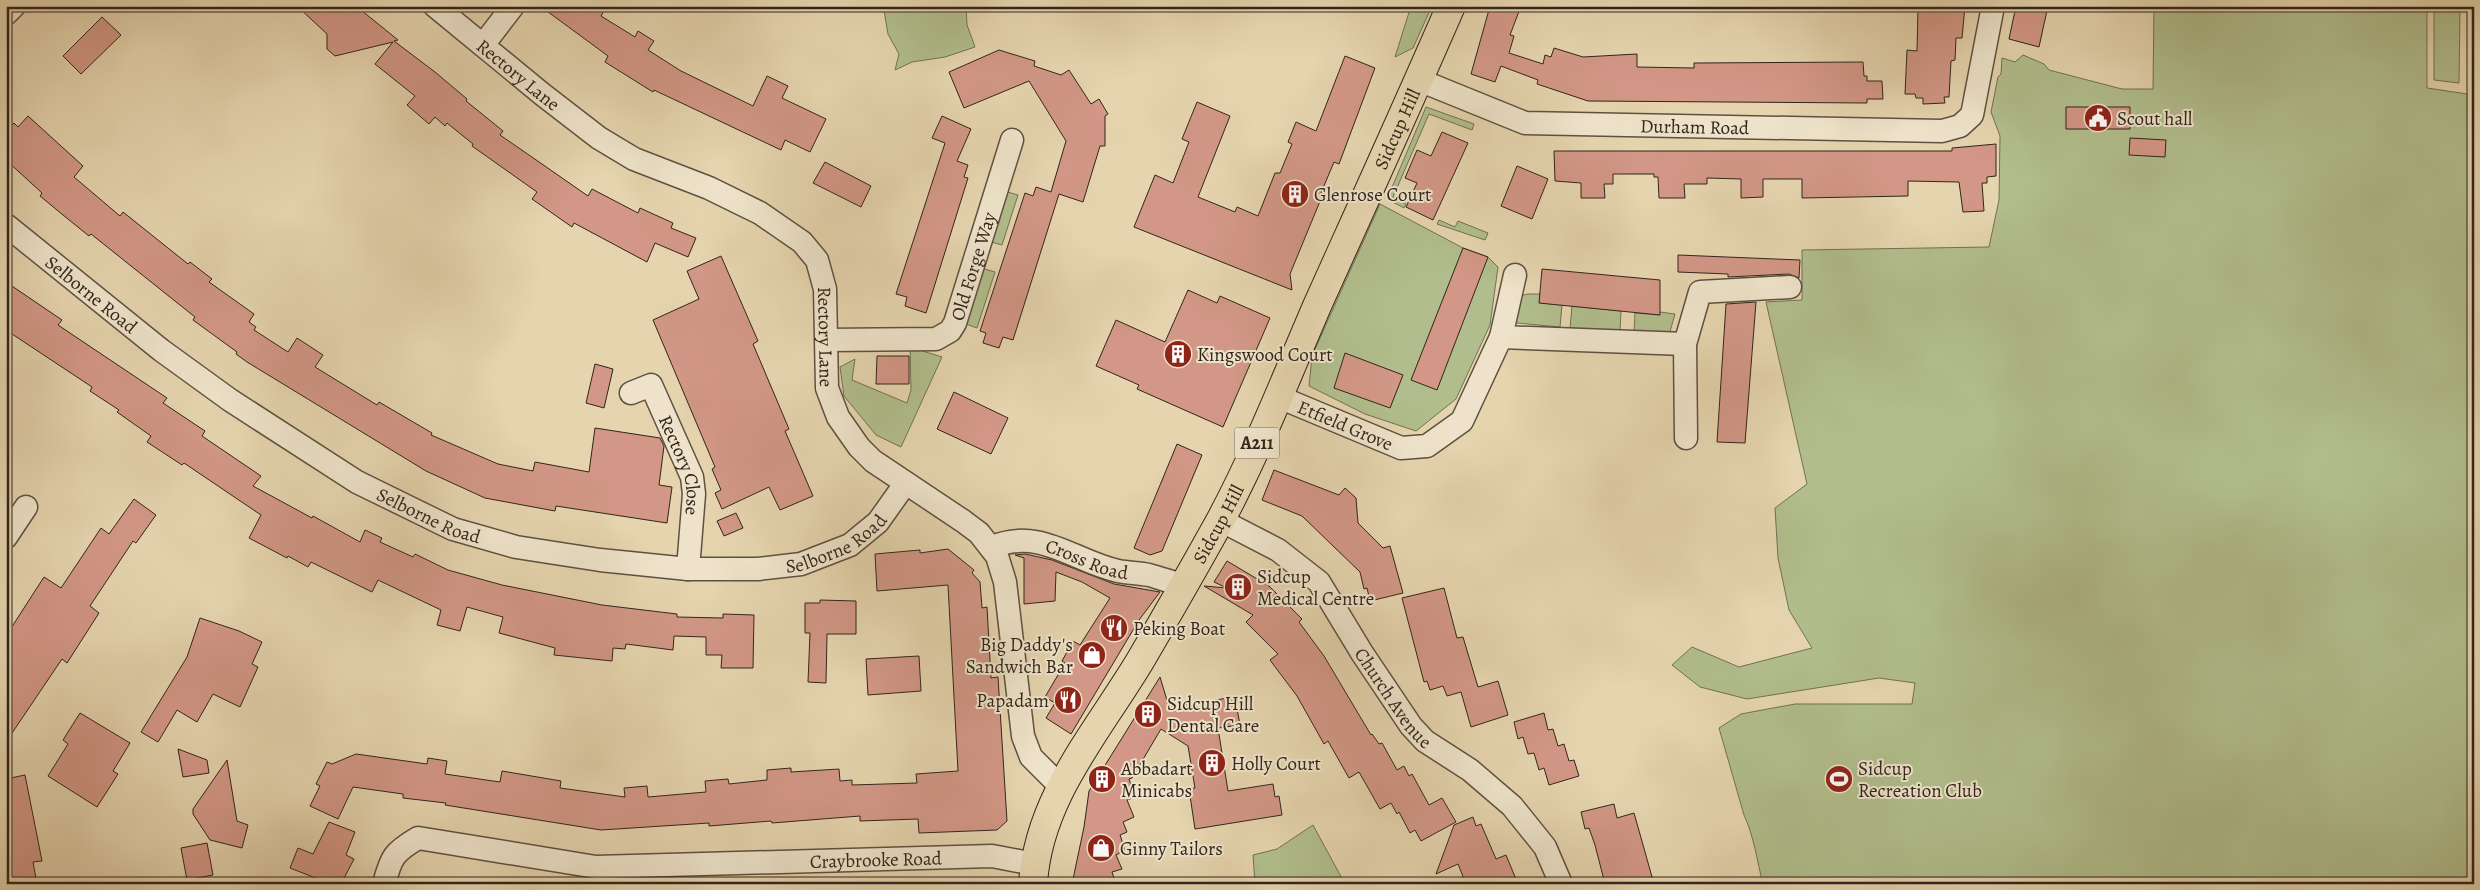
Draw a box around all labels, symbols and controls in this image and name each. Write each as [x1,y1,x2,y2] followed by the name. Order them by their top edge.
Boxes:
[471,33,565,117] street label: Rectory Lane
[1368,84,1427,174] street label: Sidcup Hill
[2083,103,2113,133] public building icon: Scout hall
[2117,106,2193,132] place label: Scout hall
[1640,113,1750,141] street label: Durham Road
[1280,179,1310,209] building icon: Glenrose Court
[1314,182,1431,208] place label: Glenrose Court
[945,209,1003,324] street label: Old Forge Way
[39,250,143,340] street label: Selborne Road
[811,286,839,387] street label: Rectory Lane
[1163,339,1193,369] building icon: Kingswood Court
[1197,342,1333,368] place label: Kingswood Court
[1293,394,1397,457] street label: Etfield Grove
[652,411,706,516] street label: Rectory Close
[1234,428,1280,458] road number: A211
[1187,480,1251,569] street label: Sidcup Hill
[372,482,484,550] street label: Selborne Road
[784,508,894,580] street label: Selborne Road
[1042,533,1131,587] street label: Cross Road
[1257,564,1374,612] place label: Sidcup Medical Centre
[1223,572,1253,602] building icon: Sidcup Medical Centre
[1099,613,1129,643] restaurant icon: Peking Boat
[1133,616,1225,642] place label: Peking Boat
[966,632,1073,680] place label: Big Daddy's Sandwich Bar
[1077,640,1107,670] shop icon: Big Daddy's Sandwich Bar
[1348,643,1436,756] street label: Church Avenue
[1053,685,1083,715] restaurant icon: Papadam
[976,688,1049,714] place label: Papadam
[1167,691,1259,739] place label: Sidcup Hill Dental Care
[1133,699,1163,729] building icon: Sidcup Hill Dental Care
[1197,748,1227,778] building icon: Holly Court
[1231,751,1321,777] place label: Holly Court
[1120,756,1192,804] place label: Abbadart Minicabs
[1858,756,1982,804] place label: Sidcup Recreation Club
[1087,764,1117,794] building icon: Abbadart Minicabs
[1824,764,1854,794] sports icon: Sidcup Recreation Club
[1086,833,1116,863] shop icon: Ginny Tailors
[1120,836,1223,862] place label: Ginny Tailors
[809,845,943,875] street label: Craybrooke Road

